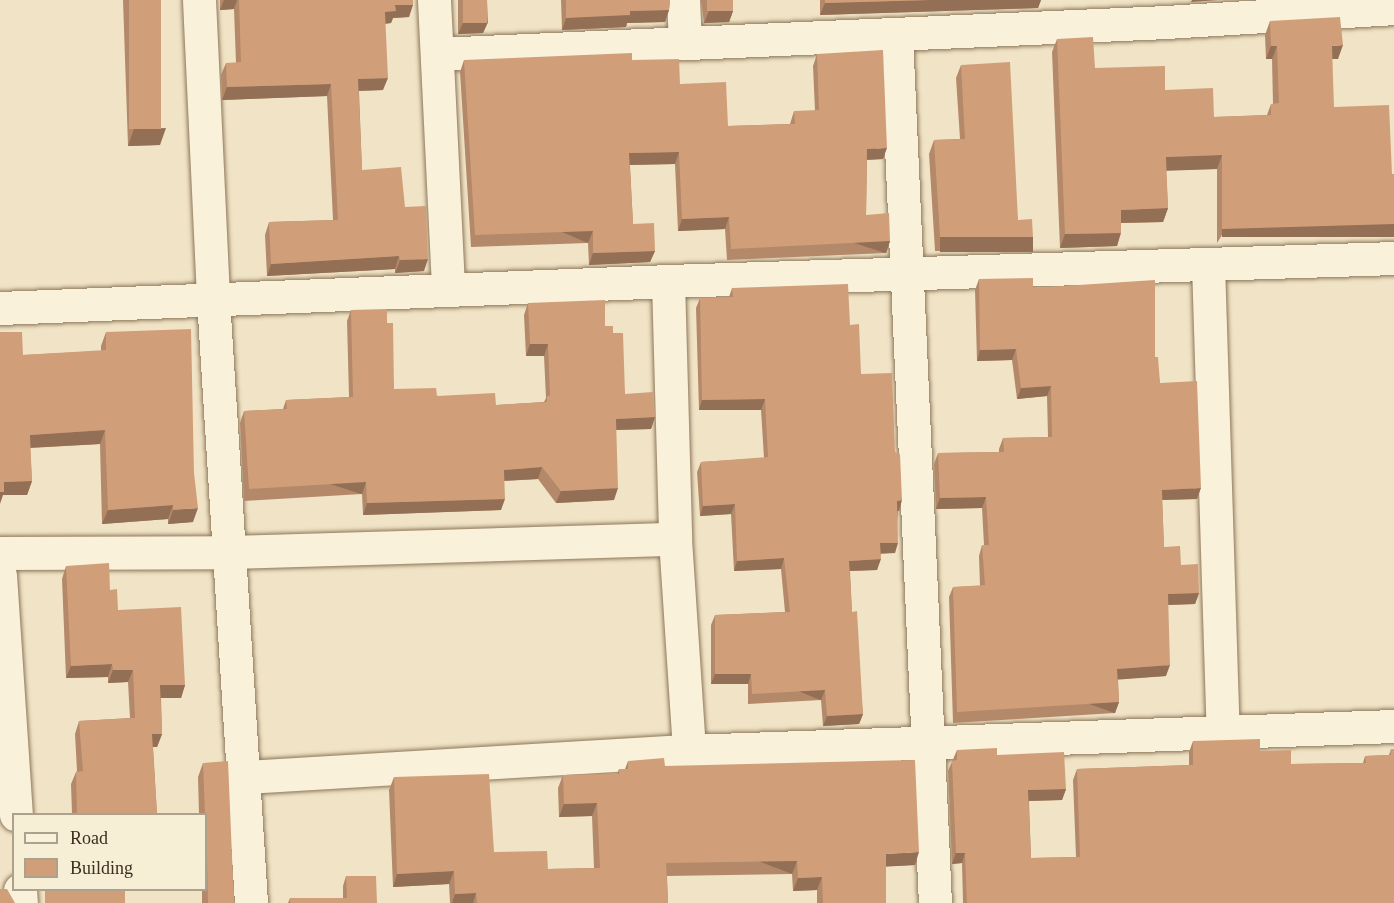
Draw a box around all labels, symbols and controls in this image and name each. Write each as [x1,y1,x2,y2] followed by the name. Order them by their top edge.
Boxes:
[12,813,207,891] legend
[70,828,108,848] text: Road
[70,858,133,878] text: Building

